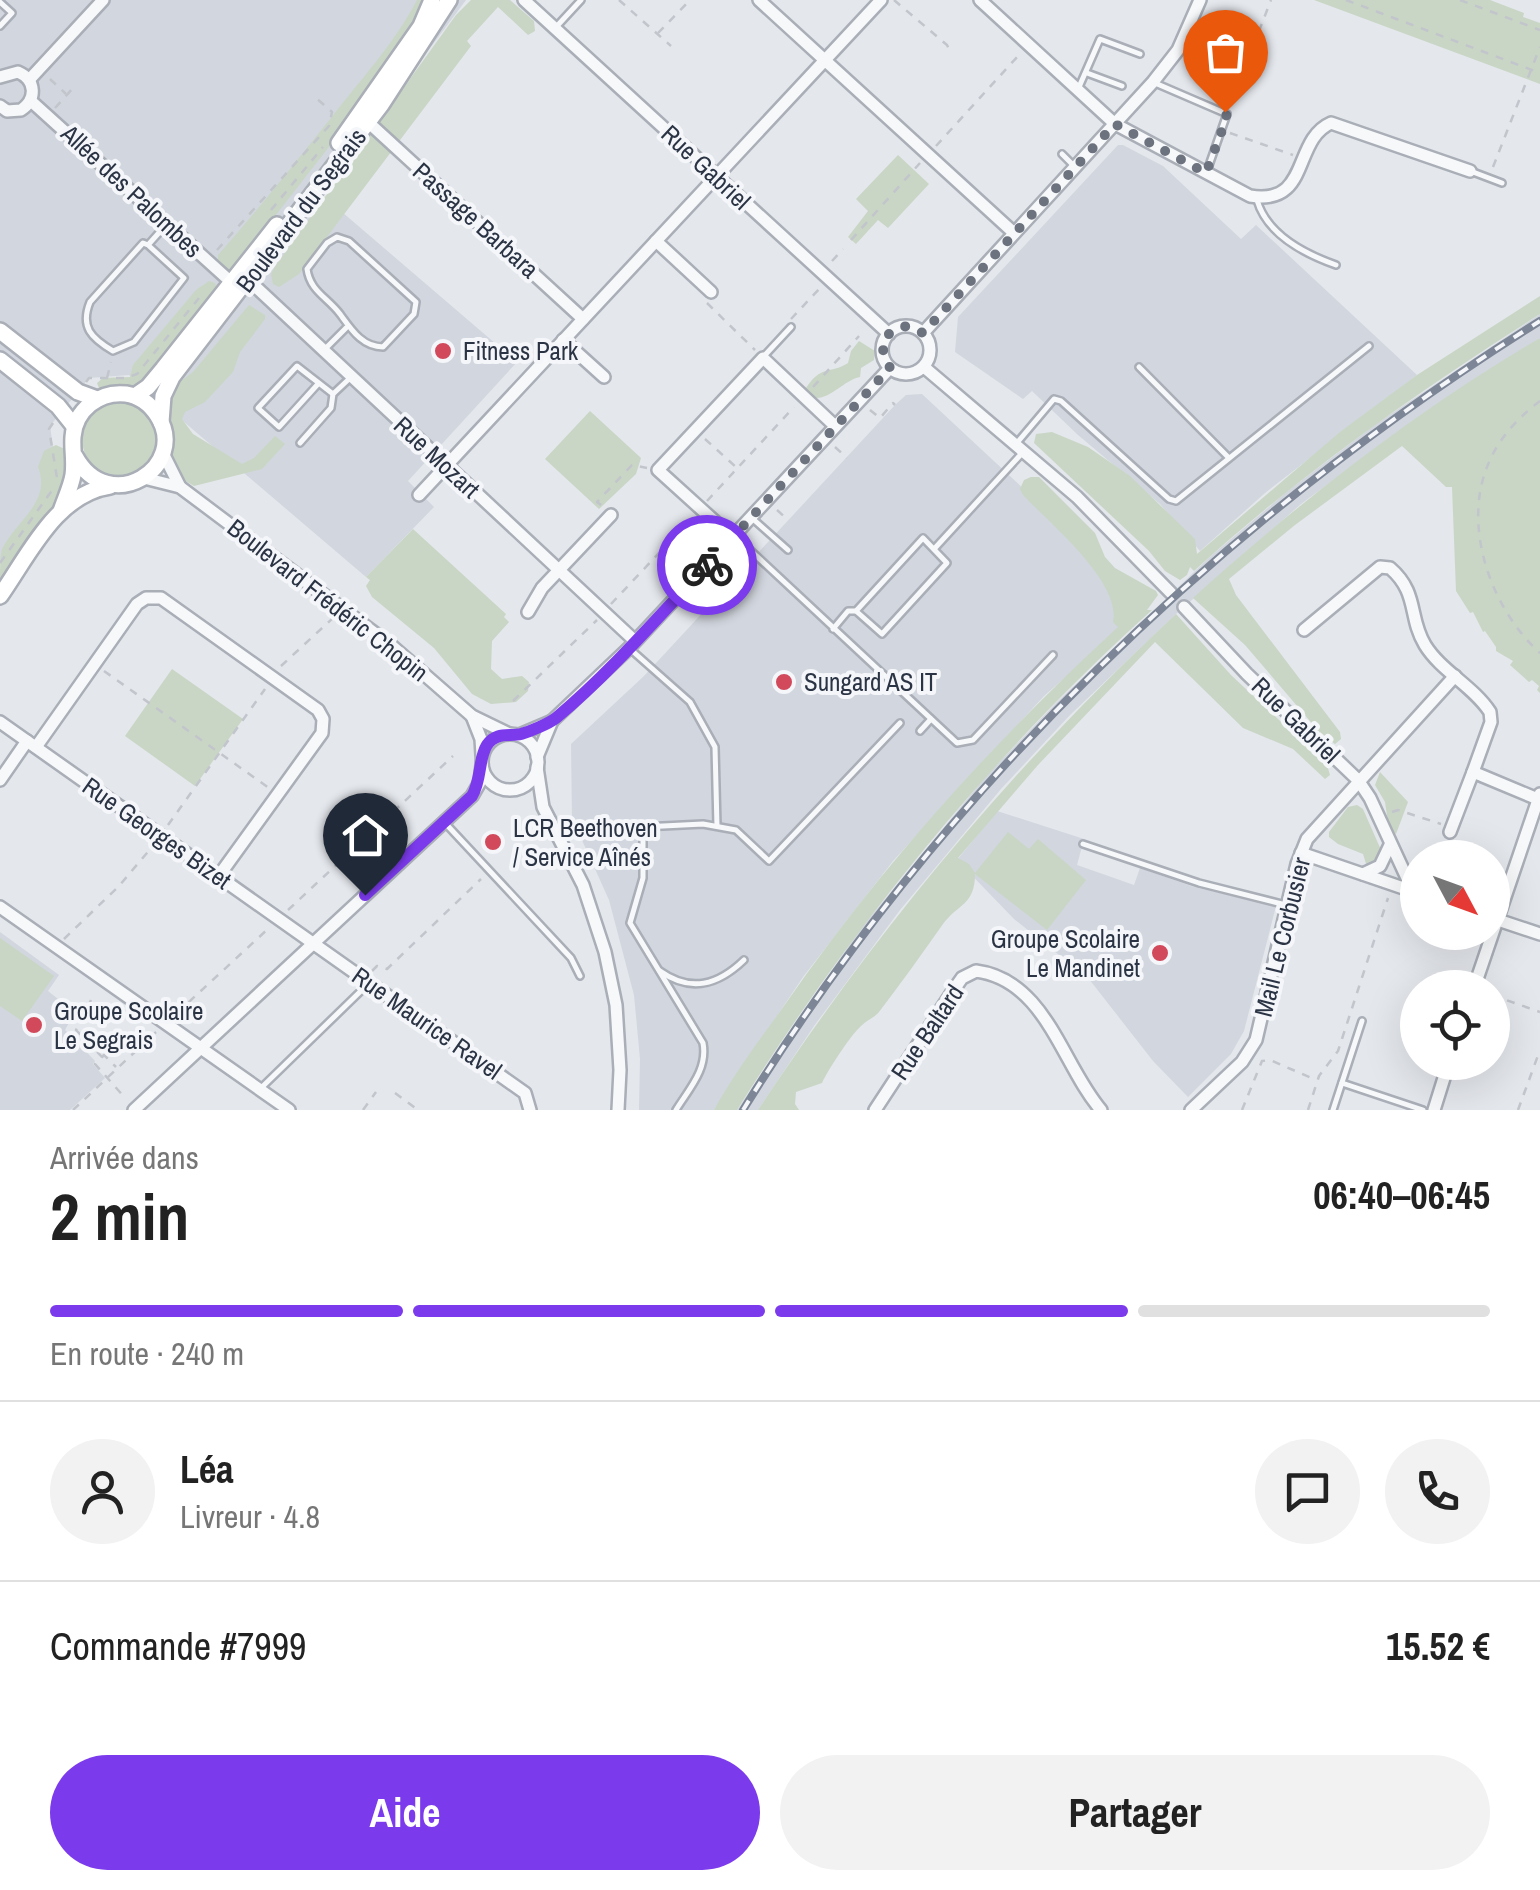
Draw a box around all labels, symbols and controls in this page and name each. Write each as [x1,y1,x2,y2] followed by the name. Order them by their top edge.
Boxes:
[1183,10,1268,113] pin
[1198,25,1253,80] icon: bag
[53,116,210,265] street label: Allée des Palombes
[654,117,758,217] street label: Rue Gabriel
[228,121,374,299] street label: Boulevard du Segrais
[406,154,547,286] street label: Passage Barbara
[463,334,579,368] place label: Fitness Park
[432,340,454,362] marker: Fitness Park
[387,408,488,506] street label: Rue Mozart
[221,511,435,689] street label: Boulevard Frédéric Chopin
[657,515,757,615] courier
[680,538,735,593] icon: bike
[804,665,938,699] place label: Sungard AS IT
[1244,669,1348,771] street label: Rue Gabriel
[773,671,795,693] marker: Sungard AS IT
[76,769,238,897] street label: Rue Georges Bizet
[323,793,408,896] pin
[338,808,393,863] icon: home
[513,811,658,874] place label: LCR Beethoven / Service Aînés
[482,831,504,853] marker: LCR Beethoven / Service Aînés
[1400,840,1510,950] north arrow
[1400,840,1510,1080] map controls
[1246,854,1318,1020] street label: Mail Le Corbusier
[991,922,1140,985] place label: Groupe Scolaire Le Mandinet
[1149,942,1171,964] marker: Groupe Scolaire Le Mandinet
[345,959,509,1087] street label: Rue Maurice Ravel
[1400,970,1510,1080] button: locate
[883,978,971,1086] street label: Rue Baltard
[54,994,203,1057] place label: Groupe Scolaire Le Segrais
[23,1014,45,1036] marker: Groupe Scolaire Le Segrais
[50,1136,199,1179] text: Arrivée dans
[1313,1170,1490,1221] text: 06:40–06:45
[50,1173,189,1260] text: 2 min
[50,1332,244,1375] text: En route · 240 m
[50,1439,155,1544] button: person
[1255,1439,1360,1544] button: chat
[1385,1439,1490,1544] button: phone
[180,1444,234,1495] text: Léa
[180,1495,320,1538] text: Livreur · 4.8
[50,1621,306,1672] text: Commande #7999
[1386,1621,1490,1672] text: 15.52 €
[50,1755,760,1870] button: Aide
[780,1755,1490,1870] button: Partager

